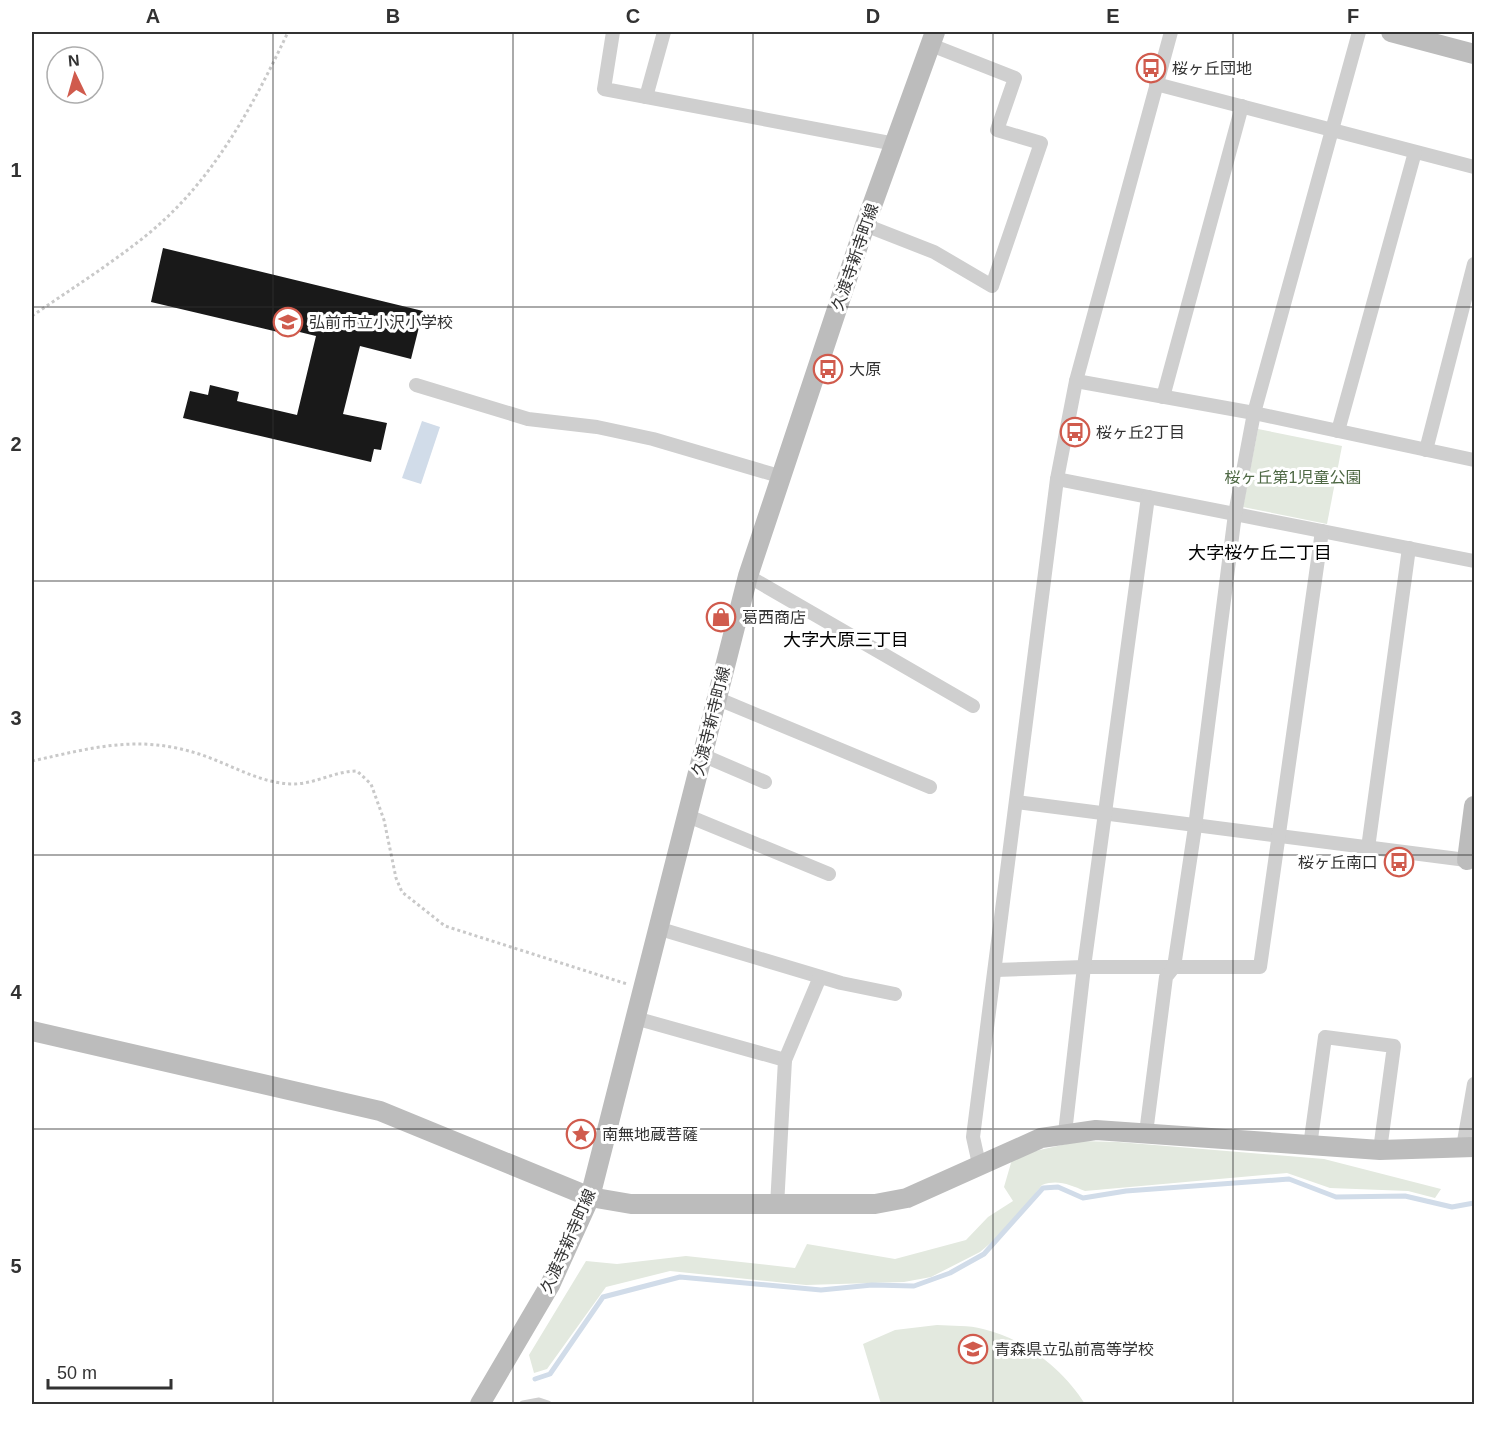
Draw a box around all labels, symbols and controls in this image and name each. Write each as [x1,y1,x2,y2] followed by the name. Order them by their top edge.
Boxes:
[146,5,160,27] text: A
[386,5,400,27] text: B
[626,5,640,27] text: C
[866,5,880,27] text: D
[1106,5,1120,27] text: E
[1347,5,1359,27] text: F
[45,45,105,105] north arrow
[67,52,80,70] text: N
[1135,52,1167,84] bus stop icon: 桜ヶ丘団地
[1172,60,1252,77] place label: 桜ヶ丘団地
[10,159,22,181] text: 1
[829,201,881,313] street label: 久渡寺新寺町線
[272,306,304,338] school or university icon: 弘前市立小沢小学校
[309,314,453,331] place label: 弘前市立小沢小学校
[812,353,844,385] bus stop icon: 大原
[849,361,881,378] place label: 大原
[1059,416,1091,448] bus stop icon: 桜ヶ丘2丁目
[1096,424,1185,441] place label: 桜ヶ丘2丁目
[10,433,22,455] text: 2
[1225,469,1361,486] park label: 桜ヶ丘第1児童公園
[1188,543,1332,563] district label: 大字桜ケ丘二丁目
[705,601,737,633] shop icon: 葛西商店
[742,609,806,626] place label: 葛西商店
[783,630,909,650] district label: 大字大原三丁目
[689,665,733,777] street label: 久渡寺新寺町線
[10,707,22,729] text: 3
[1383,846,1415,878] bus stop icon: 桜ヶ丘南口
[1298,854,1378,871] place label: 桜ヶ丘南口
[10,981,22,1003] text: 4
[565,1118,597,1150] place icon: 南無地蔵菩薩
[602,1126,698,1143] place label: 南無地蔵菩薩
[537,1186,599,1296] street label: 久渡寺新寺町線
[10,1255,22,1277] text: 5
[957,1333,989,1365] school or university icon: 青森県立弘前高等学校
[994,1341,1154,1358] place label: 青森県立弘前高等学校
[48,1352,171,1390] scale bar
[57,1363,97,1383] text: 50 m

